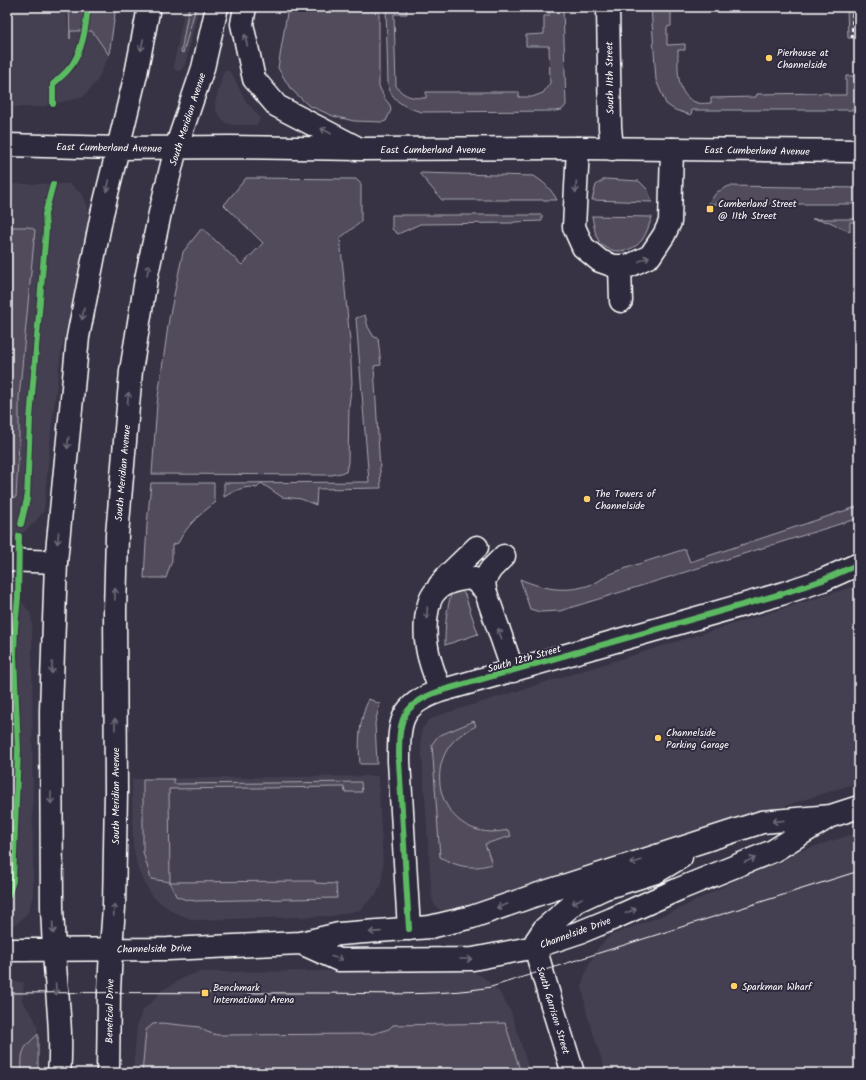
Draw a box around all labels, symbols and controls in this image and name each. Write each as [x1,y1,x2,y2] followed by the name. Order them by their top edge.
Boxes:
[241,34,249,47] one-way arrow
[138,39,146,52] one-way arrow
[601,41,619,115] street label: South 11th Street
[777,45,829,73] place label: Pierhouse at Channelside
[764,53,774,63] marker: Pierhouse at Channelside
[165,70,211,168] street label: South Meridian Avenue
[320,127,332,135] one-way arrow
[56,139,162,157] street label: East Cumberland Avenue
[380,142,486,158] street label: East Cumberland Avenue
[704,142,810,160] street label: East Cumberland Avenue
[104,179,112,192] one-way arrow
[572,180,579,193] one-way arrow
[718,196,797,224] place label: Cumberland Street @ 11th Street
[705,204,715,214] marker: Cumberland Street @ 11th Street
[637,255,649,262] one-way arrow
[144,264,152,277] one-way arrow
[78,307,86,320] one-way arrow
[124,392,132,405] one-way arrow
[111,424,135,522] street label: South Meridian Avenue
[64,436,72,449] one-way arrow
[595,486,656,514] place label: The Towers of Channelside
[582,494,592,504] marker: The Towers of Channelside
[55,531,62,544] one-way arrow
[111,588,119,601] one-way arrow
[424,606,431,619] one-way arrow
[496,628,503,641] one-way arrow
[486,641,563,677] street label: South 12th Street
[49,661,56,674] one-way arrow
[112,718,119,731] one-way arrow
[666,725,729,753] place label: Channelside Parking Garage
[653,733,663,743] marker: Channelside Parking Garage
[108,747,124,844] street label: South Meridian Avenue
[47,791,55,804] one-way arrow
[772,817,785,824] one-way arrow
[744,856,756,863] one-way arrow
[629,859,642,866] one-way arrow
[571,898,583,906] one-way arrow
[496,903,508,911] one-way arrow
[110,904,118,917] one-way arrow
[624,907,636,914] one-way arrow
[538,912,614,953] street label: Channelside Drive
[49,921,56,934] one-way arrow
[369,928,382,935] one-way arrow
[117,940,192,958] street label: Channelside Drive
[330,954,343,962] one-way arrow
[459,955,472,963] one-way arrow
[532,964,574,1056] street label: South Garrison Street
[101,978,119,1044] street label: Beneficial Drive
[742,979,813,995] place label: Sparkman Wharf
[213,980,295,1008] place label: Benchmark International Arena
[729,981,739,991] marker: Sparkman Wharf
[53,982,60,995] one-way arrow
[200,988,210,998] marker: Benchmark International Arena

